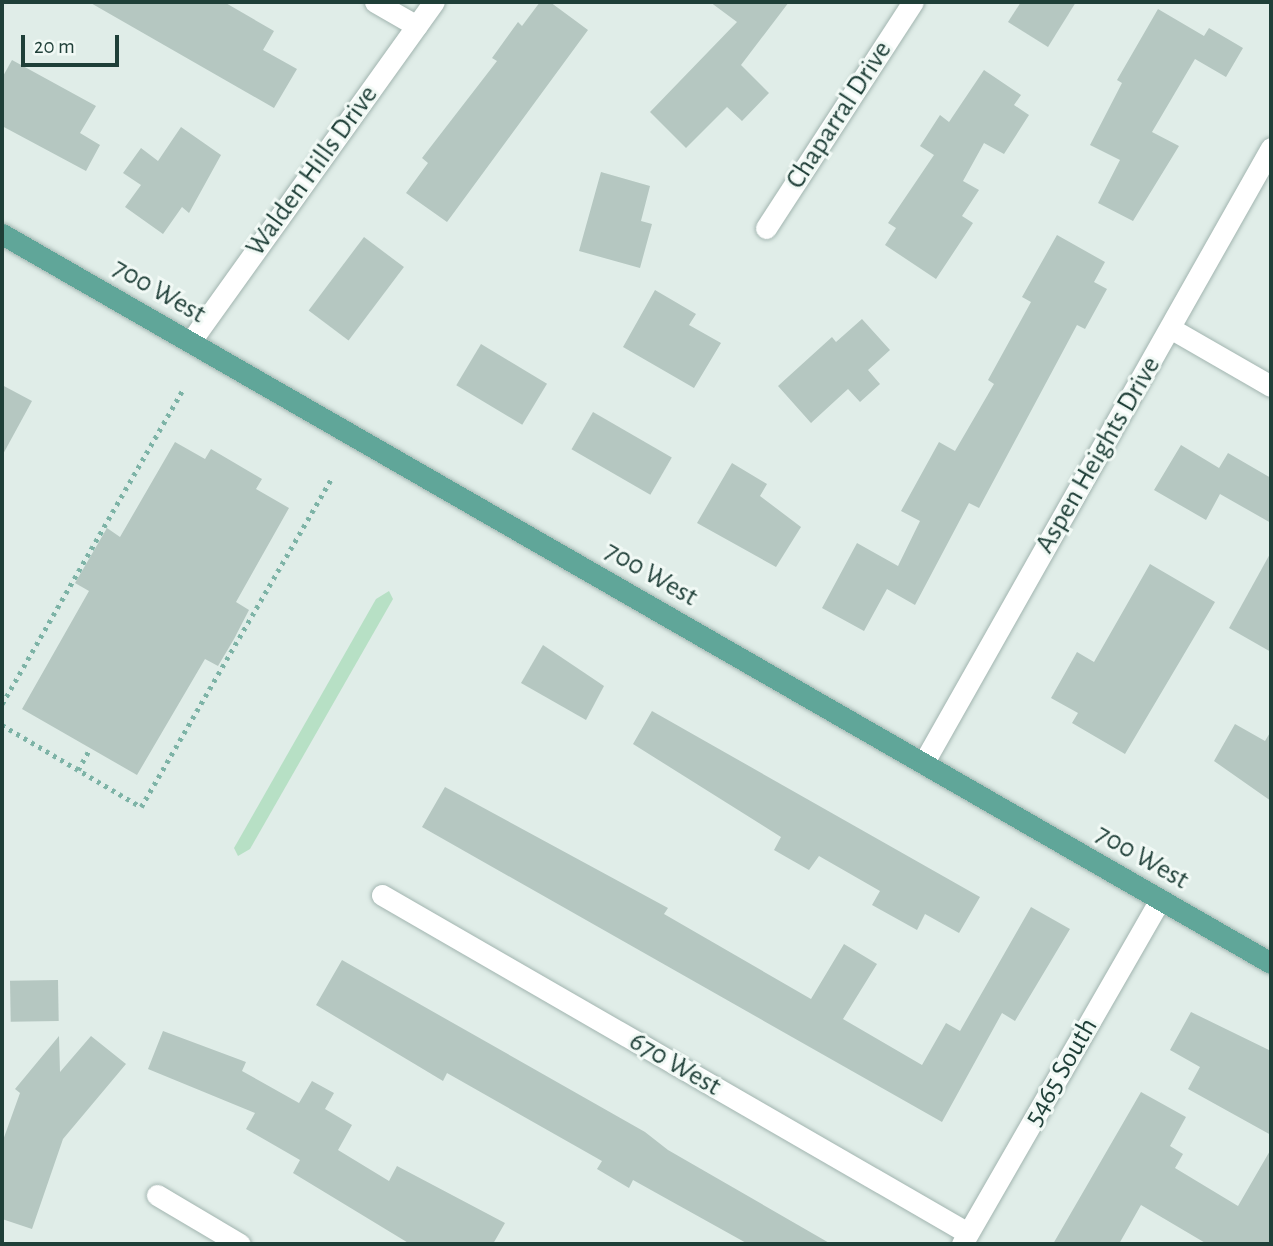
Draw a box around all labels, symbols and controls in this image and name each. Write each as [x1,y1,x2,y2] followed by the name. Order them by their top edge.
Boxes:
[24,21,122,65] scale bar
[779,35,899,195] street label: Chaparral Drive
[34,36,75,57] text: 20 m
[239,79,385,263] street label: Walden Hills Drive
[107,251,211,331] street label: 700 West
[1028,351,1168,559] street label: Aspen Heights Drive
[599,534,703,614] street label: 700 West
[1090,817,1194,897] street label: 700 West
[1017,1012,1105,1132] street label: 5465 South
[623,1024,727,1104] street label: 670 West

